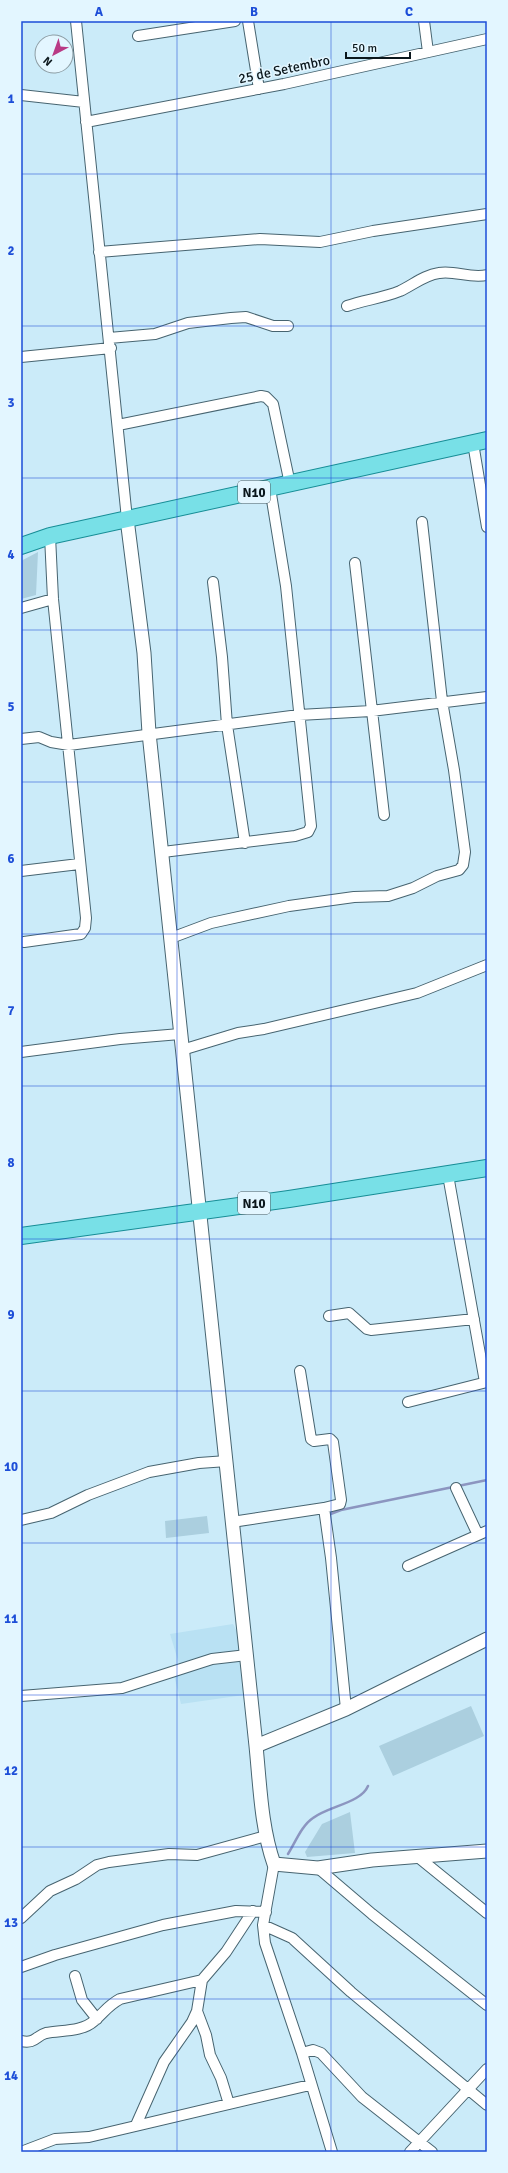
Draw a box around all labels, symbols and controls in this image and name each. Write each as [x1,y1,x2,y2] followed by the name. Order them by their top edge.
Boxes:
[95,4,104,20] text: A
[250,4,258,20] text: B
[405,4,413,20] text: C
[34,34,74,74] north arrow
[346,34,410,60] scale bar
[352,41,377,56] text: 50 m
[237,52,331,87] street label: 25 de Setembro
[41,54,55,69] text: N
[7,91,15,107] text: 1
[7,243,15,259] text: 2
[7,395,15,411] text: 3
[238,481,270,503] road number: N10
[7,547,15,563] text: 4
[7,699,15,715] text: 5
[7,851,15,867] text: 6
[7,1003,15,1019] text: 7
[7,1155,15,1171] text: 8
[238,1192,270,1214] road number: N10
[7,1307,15,1323] text: 9
[4,1459,18,1475] text: 10
[4,1611,18,1627] text: 11
[4,1763,18,1779] text: 12
[4,1915,18,1931] text: 13
[4,2068,18,2084] text: 14

